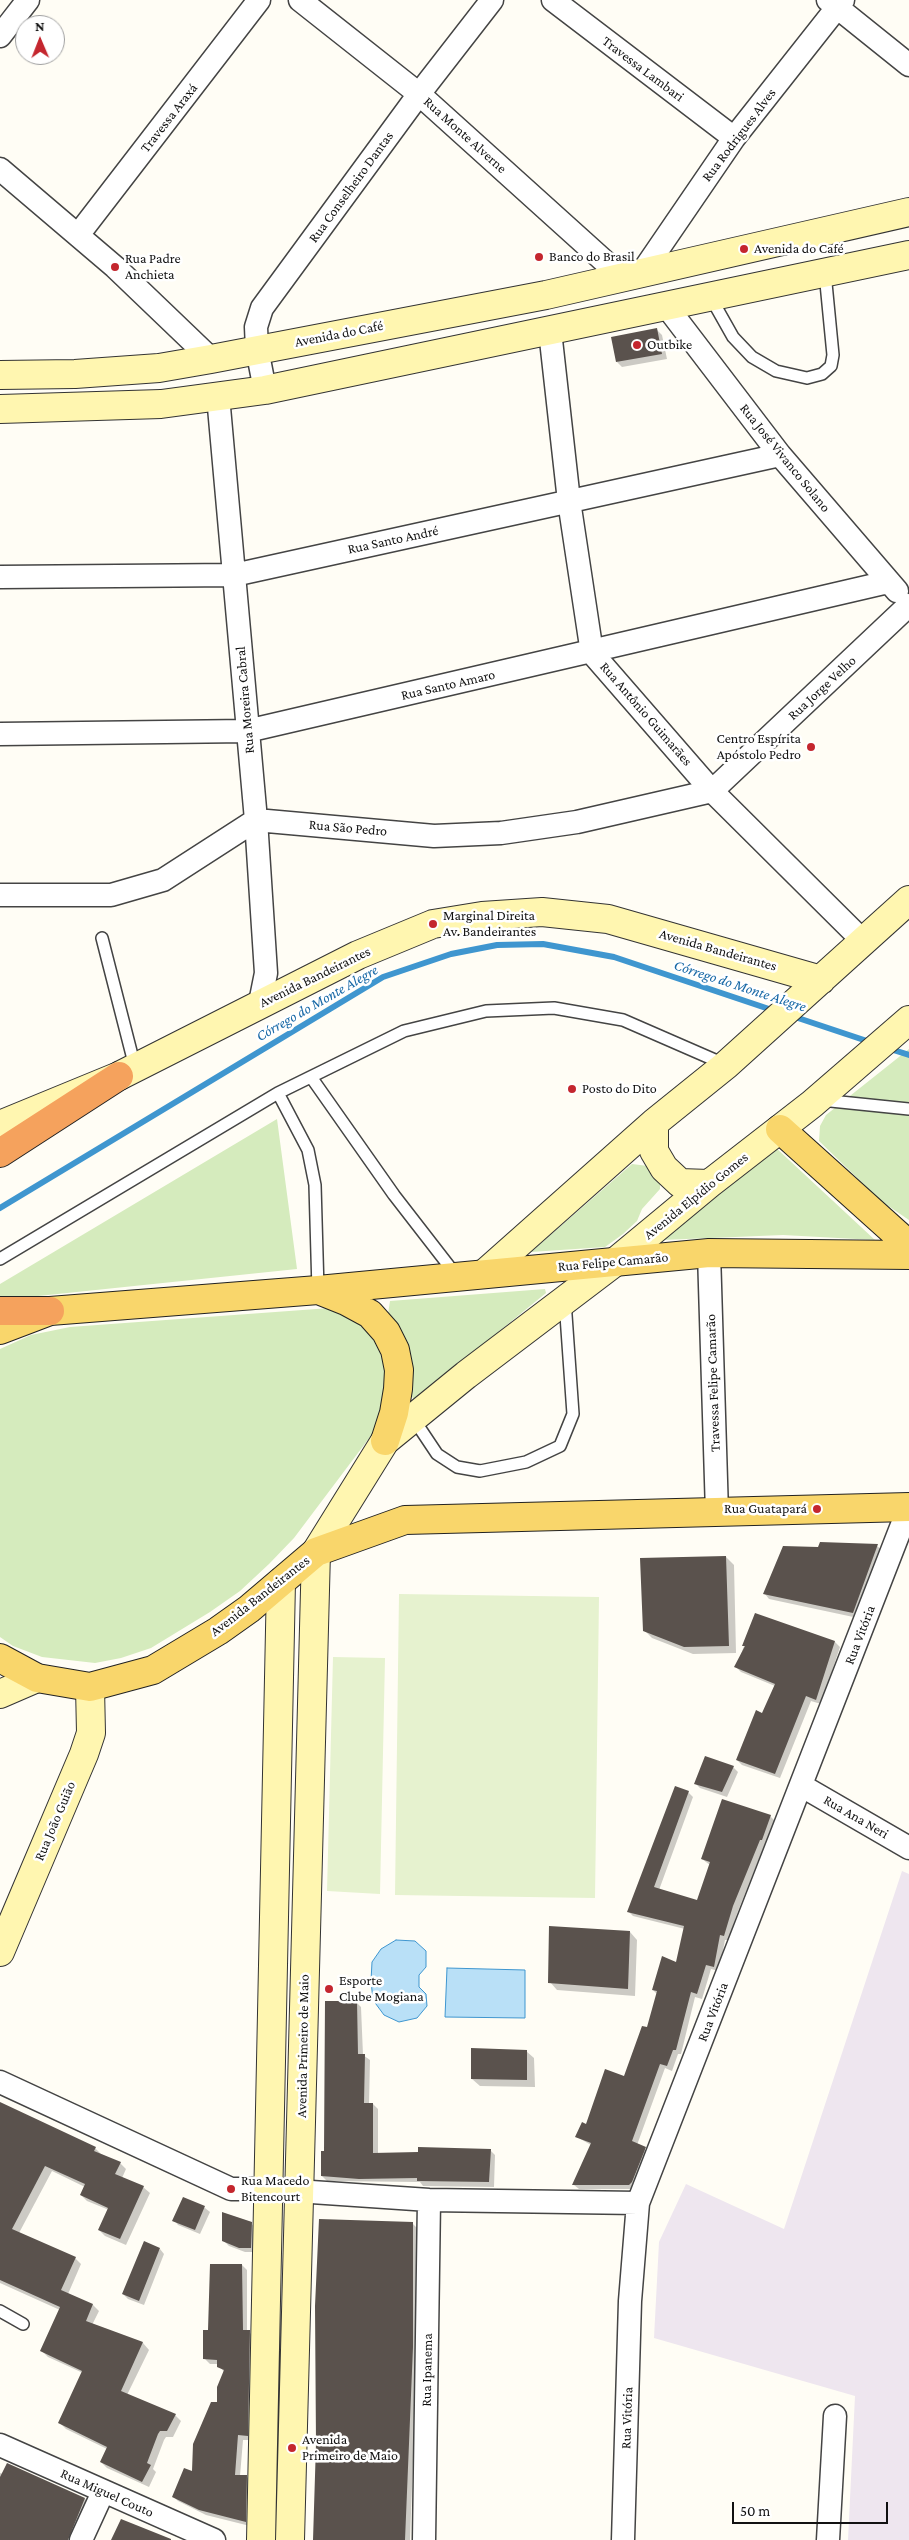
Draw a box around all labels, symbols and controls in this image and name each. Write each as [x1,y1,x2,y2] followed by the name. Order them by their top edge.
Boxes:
[15,15,65,65] north arrow
[35,18,45,34] text: N
[599,33,687,105] street label: Travessa Lambari
[137,80,201,156] street label: Travessa Araxá
[698,85,780,185] street label: Rua Rodrigues Alves
[420,93,510,177] street label: Rua Monte Alverne
[305,128,397,246] street label: Rua Conselheiro Dantas
[754,241,844,257] place label: Avenida do Café
[738,243,750,255] marker: Avenida do Café
[549,249,635,265] place label: Banco do Brasil
[125,251,181,284] place label: Rua Padre Anchieta
[533,251,545,263] marker: Banco do Brasil
[109,261,121,273] marker: Rua Padre Anchieta
[293,317,385,351] street label: Avenida do Café
[647,337,692,353] place label: Outbike
[631,339,643,351] marker: Outbike
[736,400,834,516] street label: Rua José Vivanco Solano
[346,522,440,558] street label: Rua Santo André
[232,646,258,754] street label: Rua Moreira Cabral
[784,652,860,724] street label: Rua Jorge Velho
[596,659,696,769] street label: Rua Antônio Guimarães
[399,666,497,704] street label: Rua Santo Amaro
[716,731,801,764] place label: Centro Espírita Apóstolo Pedro
[805,741,817,753] marker: Centro Espírita Apóstolo Pedro
[308,816,388,840] street label: Rua São Pedro
[443,908,536,940] place label: Marginal Direita Av. Bandeirantes
[427,918,439,930] marker: Marginal Direita Av. Bandeirantes
[657,925,779,975] street label: Avenida Bandeirantes
[257,943,373,1011] street label: Avenida Bandeirantes
[672,956,808,1016] water label: Córrego do Monte Alegre
[253,961,381,1045] water label: Córrego do Monte Alegre
[582,1081,657,1097] place label: Posto do Dito
[566,1083,578,1095] marker: Posto do Dito
[640,1149,752,1243] street label: Avenida Elpídio Gomes
[557,1249,669,1275] street label: Rua Felipe Camarão
[702,1314,724,1452] street label: Travessa Felipe Camarão
[724,1501,807,1517] place label: Rua Guatapará
[811,1503,823,1515] marker: Rua Guatapará
[207,1552,313,1640] street label: Avenida Bandeirantes
[841,1603,879,1667] street label: Rua Vitória
[31,1779,79,1863] street label: Rua João Guião
[820,1792,892,1842] street label: Rua Ana Neri
[339,1973,424,2005] place label: Esporte Clube Mogiana
[293,1974,313,2118] street label: Avenida Primeiro de Maio
[694,1980,732,2044] street label: Rua Vitória
[323,1983,335,1995] marker: Esporte Clube Mogiana
[241,2173,309,2206] place label: Rua Macedo Bitencourt
[225,2183,237,2195] marker: Rua Macedo Bitencourt
[418,2333,436,2407] street label: Rua Ipanema
[618,2387,636,2449] street label: Rua Vitória
[302,2432,398,2464] place label: Avenida Primeiro de Maio
[286,2442,298,2454] marker: Avenida Primeiro de Maio
[58,2465,156,2521] street label: Rua Miguel Couto
[734,2492,890,2524] scale bar
[740,2503,770,2519] text: 50 m

